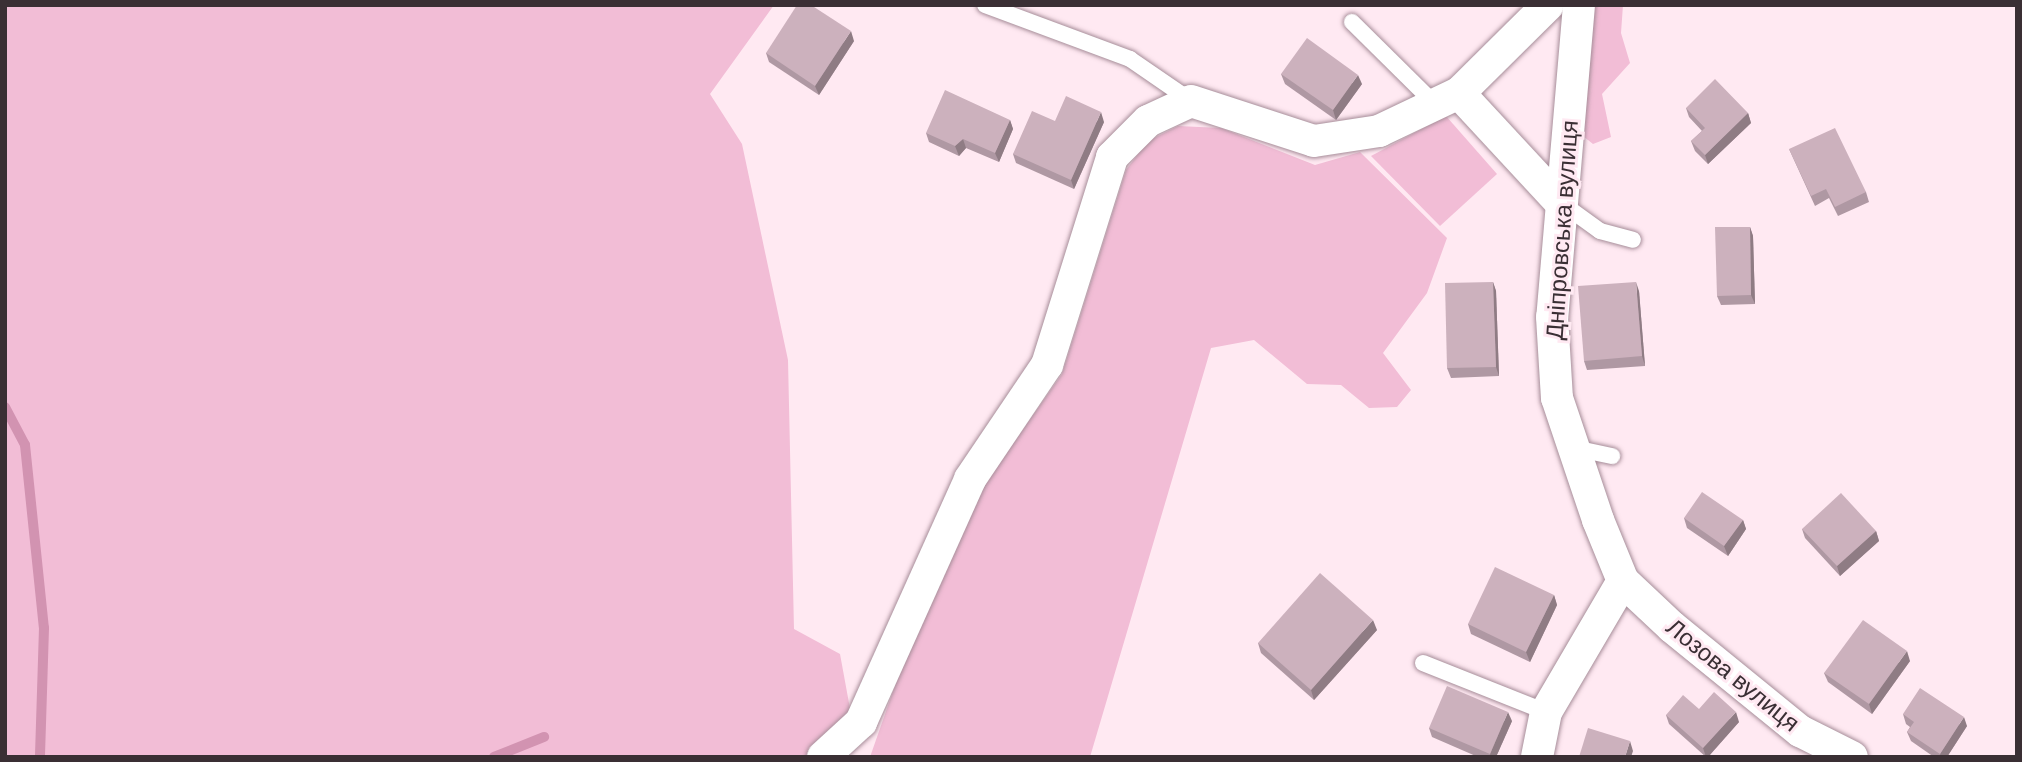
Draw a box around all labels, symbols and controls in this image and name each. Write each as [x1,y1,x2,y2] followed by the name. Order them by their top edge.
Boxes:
[1540,119,1584,341] street label: Дніпровська вулиця
[1661,613,1805,737] street label: Лозова вулиця

